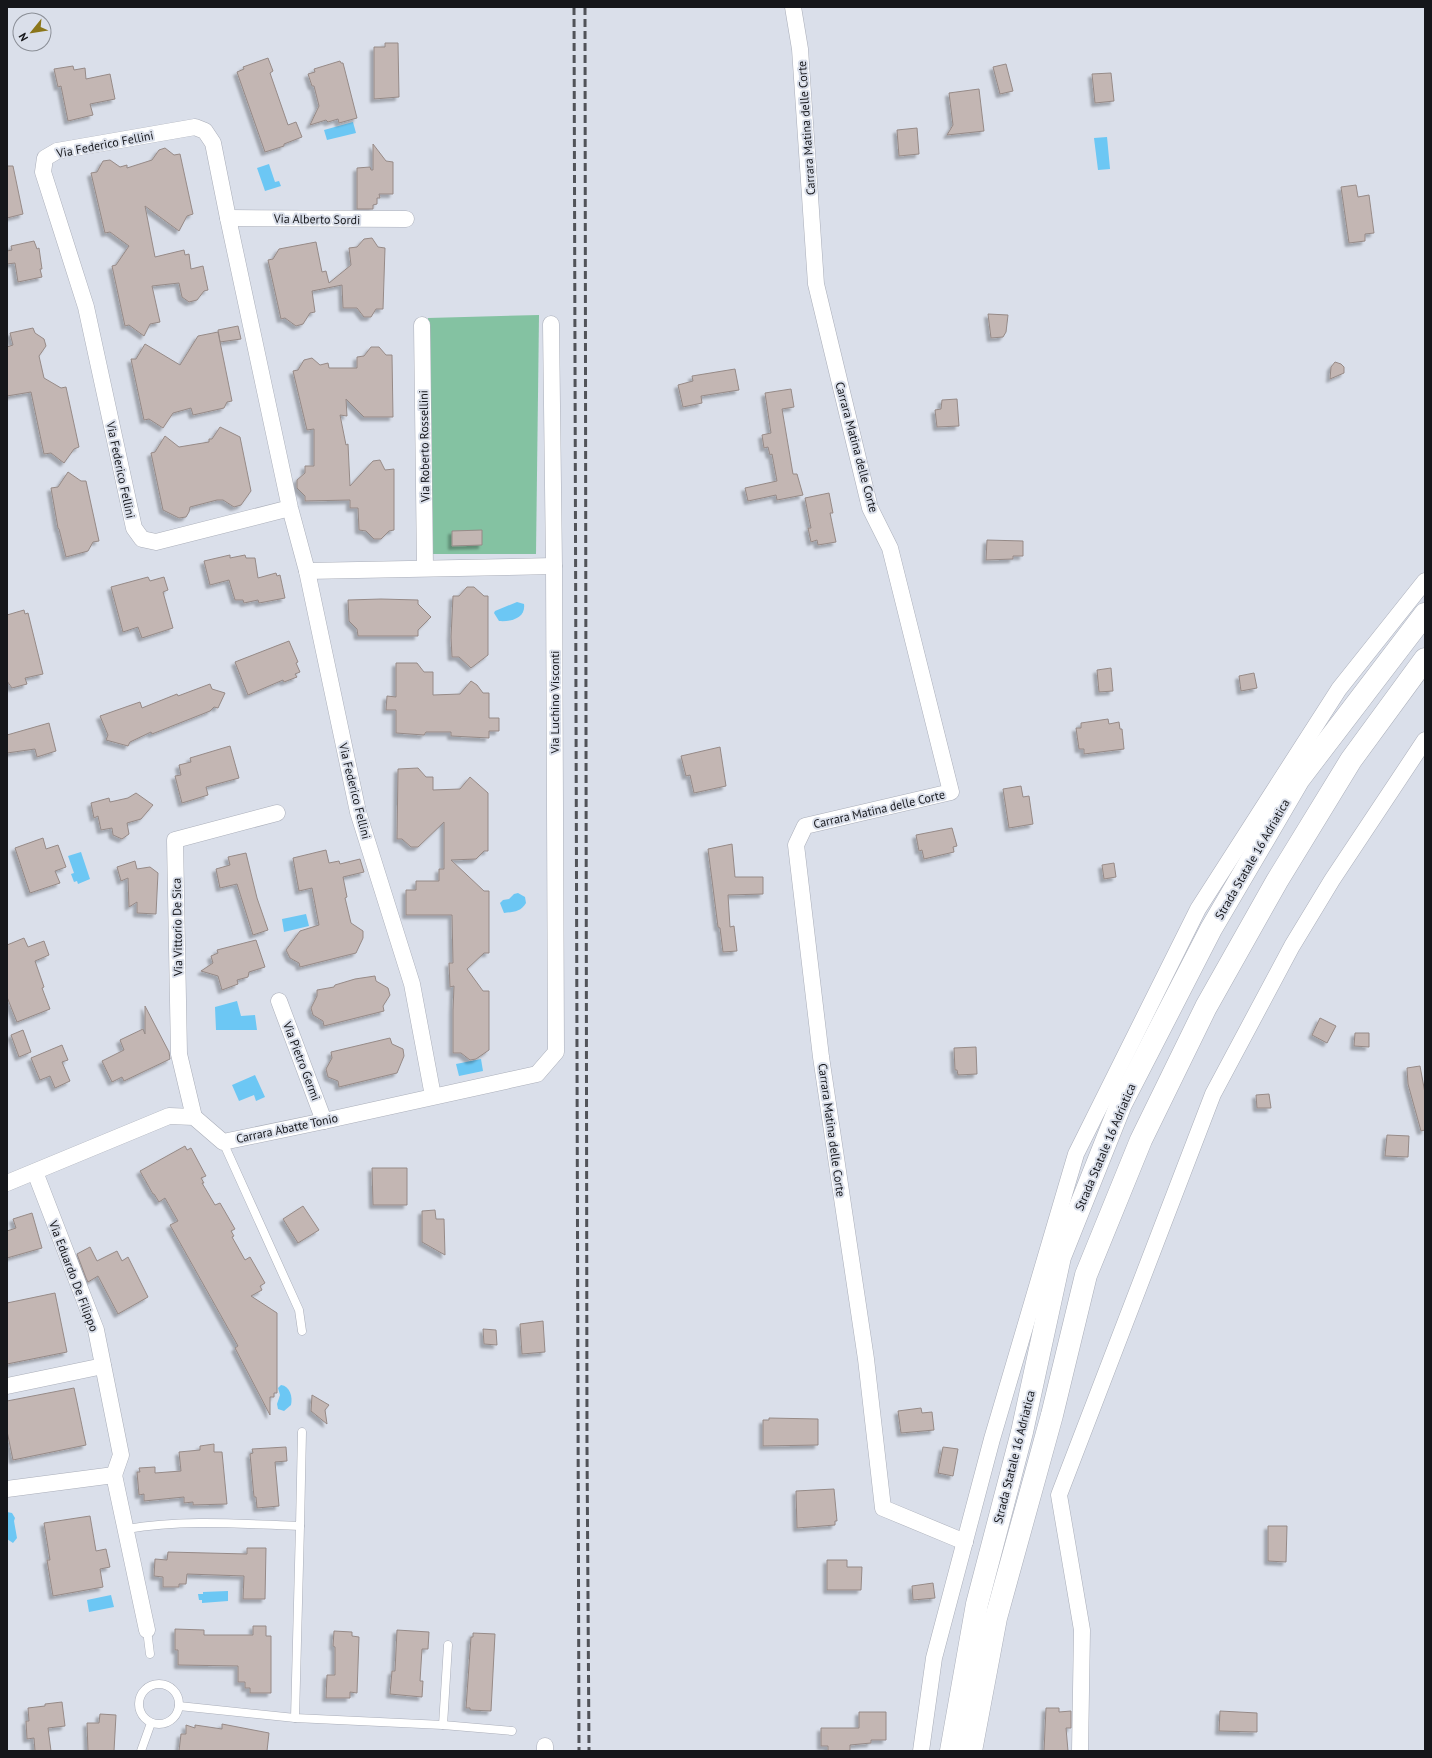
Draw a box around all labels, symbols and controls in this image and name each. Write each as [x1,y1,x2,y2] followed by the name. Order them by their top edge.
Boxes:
[12,12,52,52] north arrow
[15,30,31,44] text: N
[794,60,818,196] street label: Carrara Matina delle Corte
[54,127,155,161] street label: Via Federico Fellini
[273,211,360,227] street label: Via Alberto Sordi
[832,380,882,514] street label: Carrara Matina delle Corte
[416,390,432,503] street label: Via Roberto Rossellini
[103,419,139,520] street label: Via Federico Fellini
[547,650,562,755] street label: Via Luchino Visconti
[336,740,374,841] street label: Via Federico Fellini
[812,787,946,831] street label: Carrara Matina delle Corte
[1211,796,1293,922] street label: Strada Statale 16 Adriatica
[169,878,185,977] street label: Via Vittorio De Sica
[280,1018,324,1103] street label: Via Pietro Germi
[815,1062,849,1198] street label: Carrara Matina delle Corte
[1071,1081,1139,1213] street label: Strada Statale 16 Adriatica
[235,1110,339,1146] street label: Carrara Abatte Tonio
[46,1218,102,1333] street label: Via Eduardo De Filippo
[990,1389,1038,1525] street label: Strada Statale 16 Adriatica

